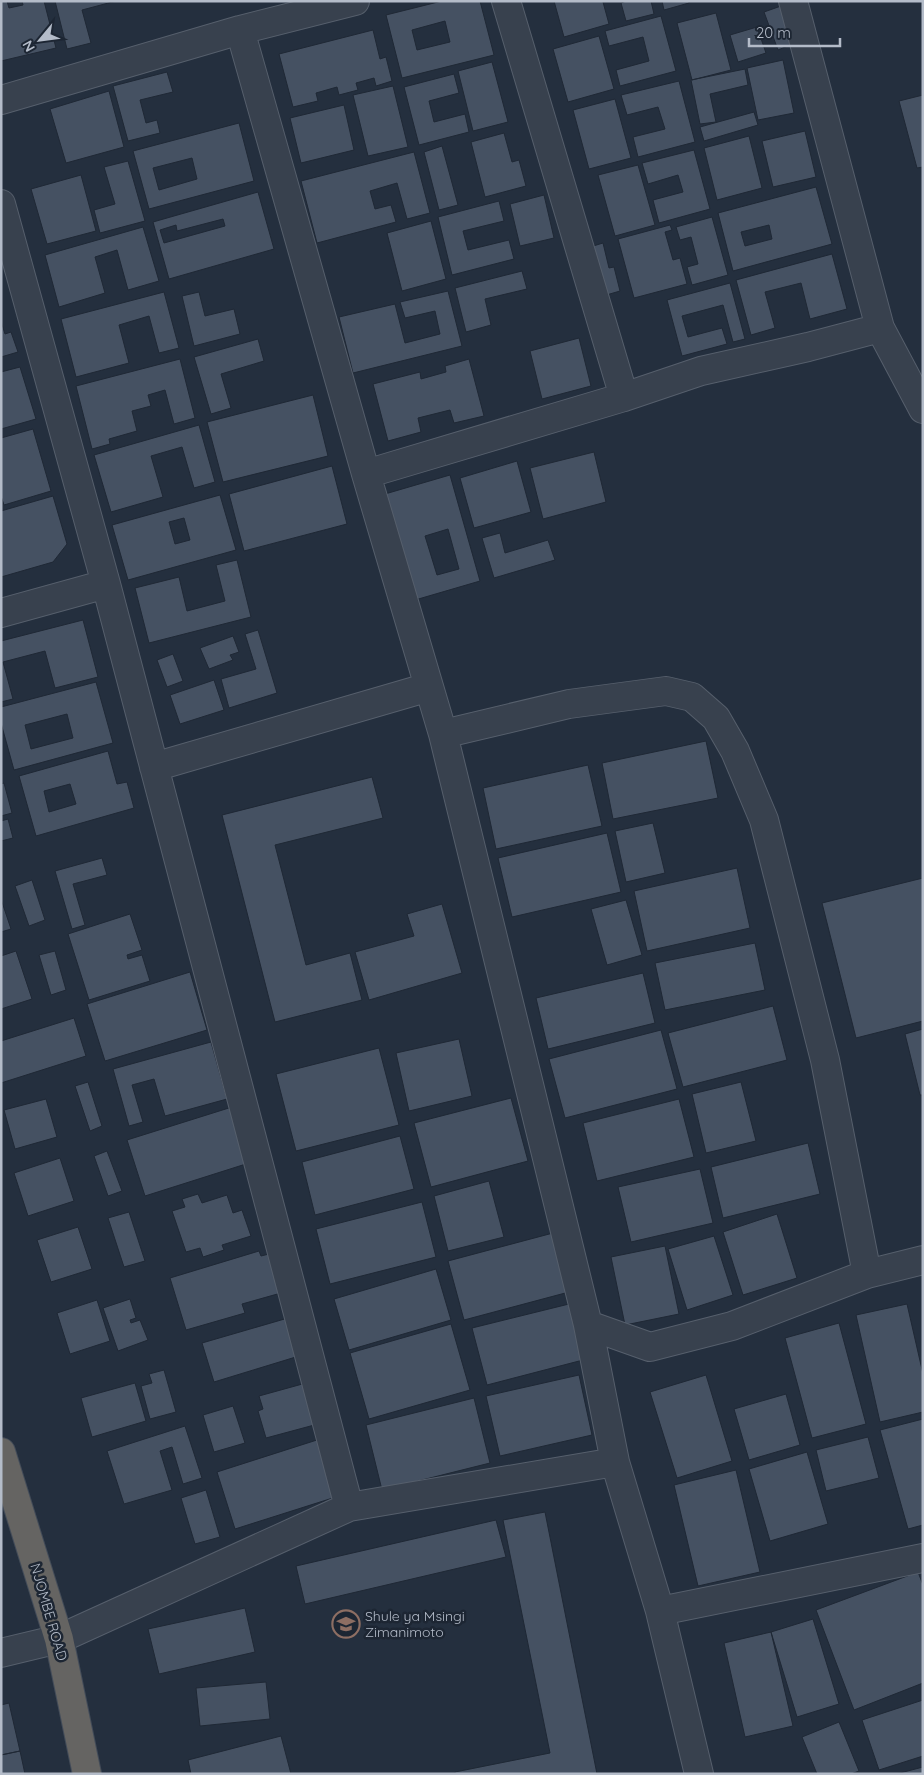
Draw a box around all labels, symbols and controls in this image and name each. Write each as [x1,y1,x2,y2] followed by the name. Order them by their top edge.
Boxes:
[15,15,65,65] north arrow
[749,15,840,47] scale bar
[756,23,791,42] text: 20 m
[18,37,39,55] text: N
[27,1561,71,1663] street label: NJOMBE ROAD
[365,1607,465,1641] place label: Shule ya Msingi Zimanimoto
[331,1609,361,1639] school or university icon: Shule ya Msingi Zimanimoto

